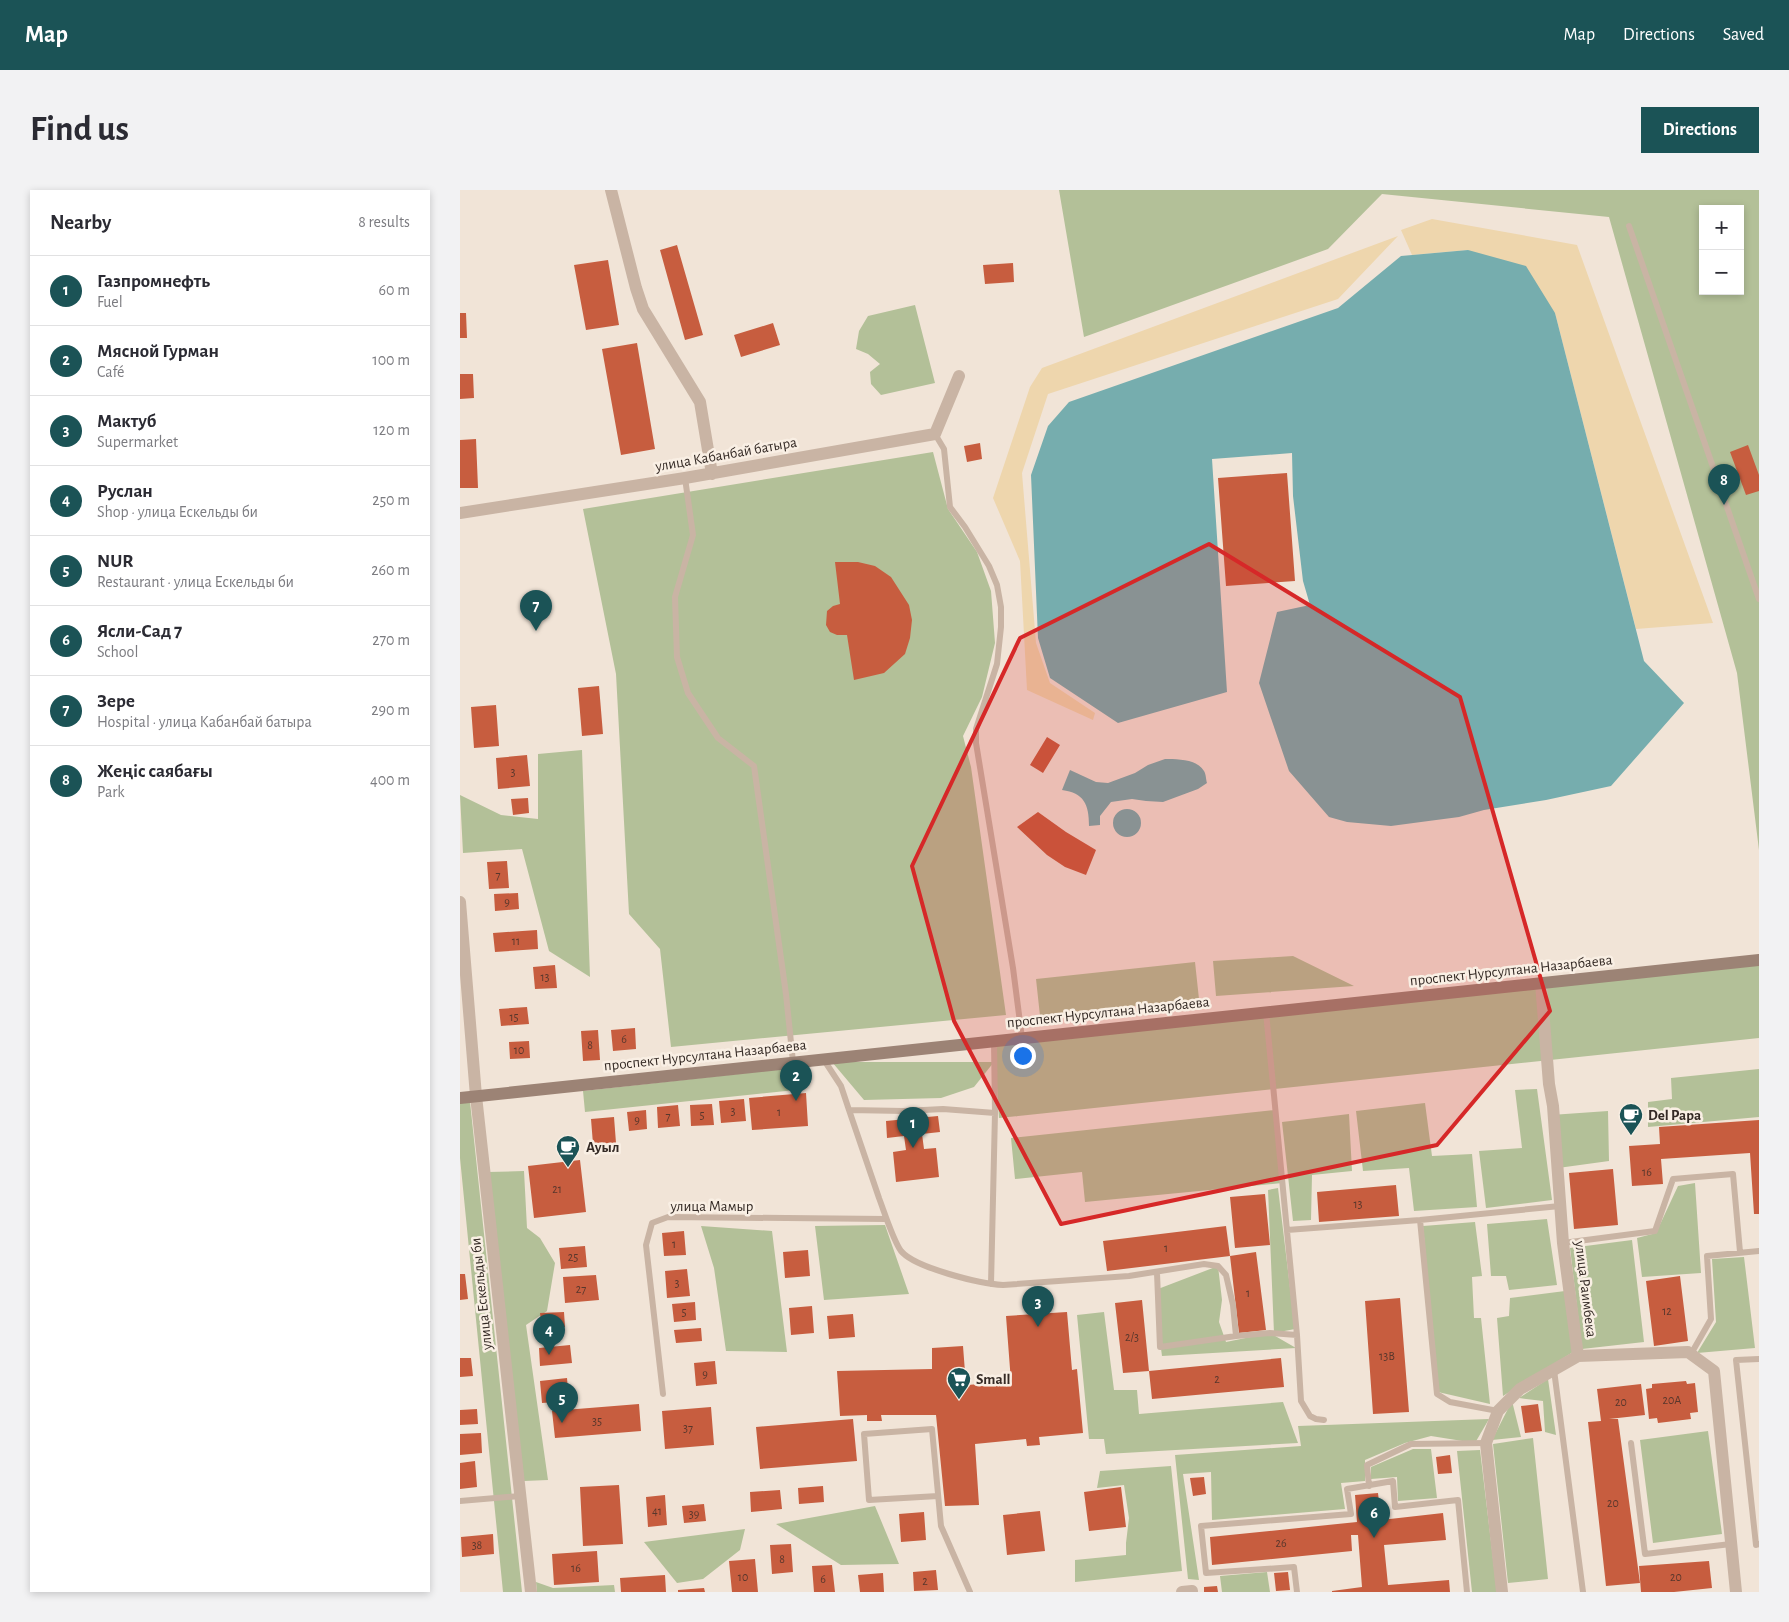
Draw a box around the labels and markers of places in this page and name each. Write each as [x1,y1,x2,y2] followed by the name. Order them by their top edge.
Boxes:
[1708,464,1740,505] pin: 8
[520,590,552,631] pin: 7
[780,1060,812,1101] pin: 2
[1618,1102,1644,1136] cafe icon: Del Papa
[897,1107,929,1148] pin: 1
[1648,1108,1701,1123] place label: Del Papa
[555,1134,581,1168] cafe icon: Ауыл
[586,1140,619,1155] place label: Ауыл
[1022,1286,1054,1327] pin: 3
[533,1314,565,1355] pin: 4
[946,1366,972,1400] supermarket icon: Small
[976,1372,1011,1387] place label: Small
[546,1382,578,1423] pin: 5
[1358,1497,1390,1538] pin: 6

